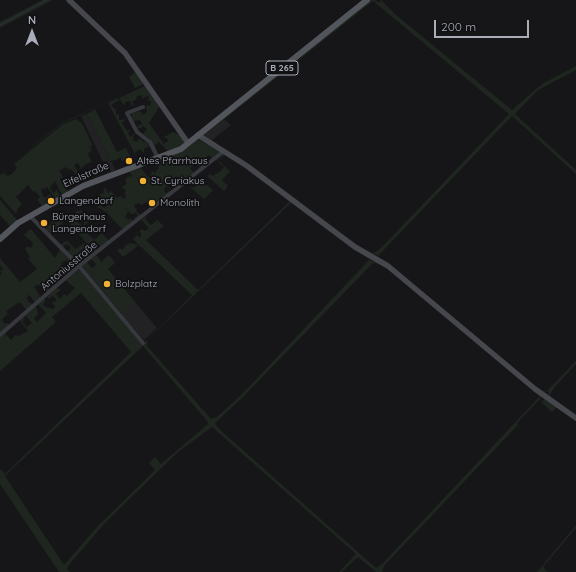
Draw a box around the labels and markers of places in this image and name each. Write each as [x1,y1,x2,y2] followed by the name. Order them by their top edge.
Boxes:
[137,155,208,167] place label: Altes Pfarrhaus
[124,156,134,166] marker: Altes Pfarrhaus
[151,175,204,187] place label: St. Cyriakus
[138,176,148,186] marker: St. Cyriakus
[59,195,113,207] place label: Langendorf
[46,196,56,206] marker: Langendorf
[160,197,200,209] place label: Monolith
[147,198,157,208] marker: Monolith
[52,211,106,234] place label: Bürgerhaus Langendorf
[39,218,49,228] marker: Bürgerhaus Langendorf
[115,278,157,290] place label: Bolzplatz
[102,279,112,289] marker: Bolzplatz

